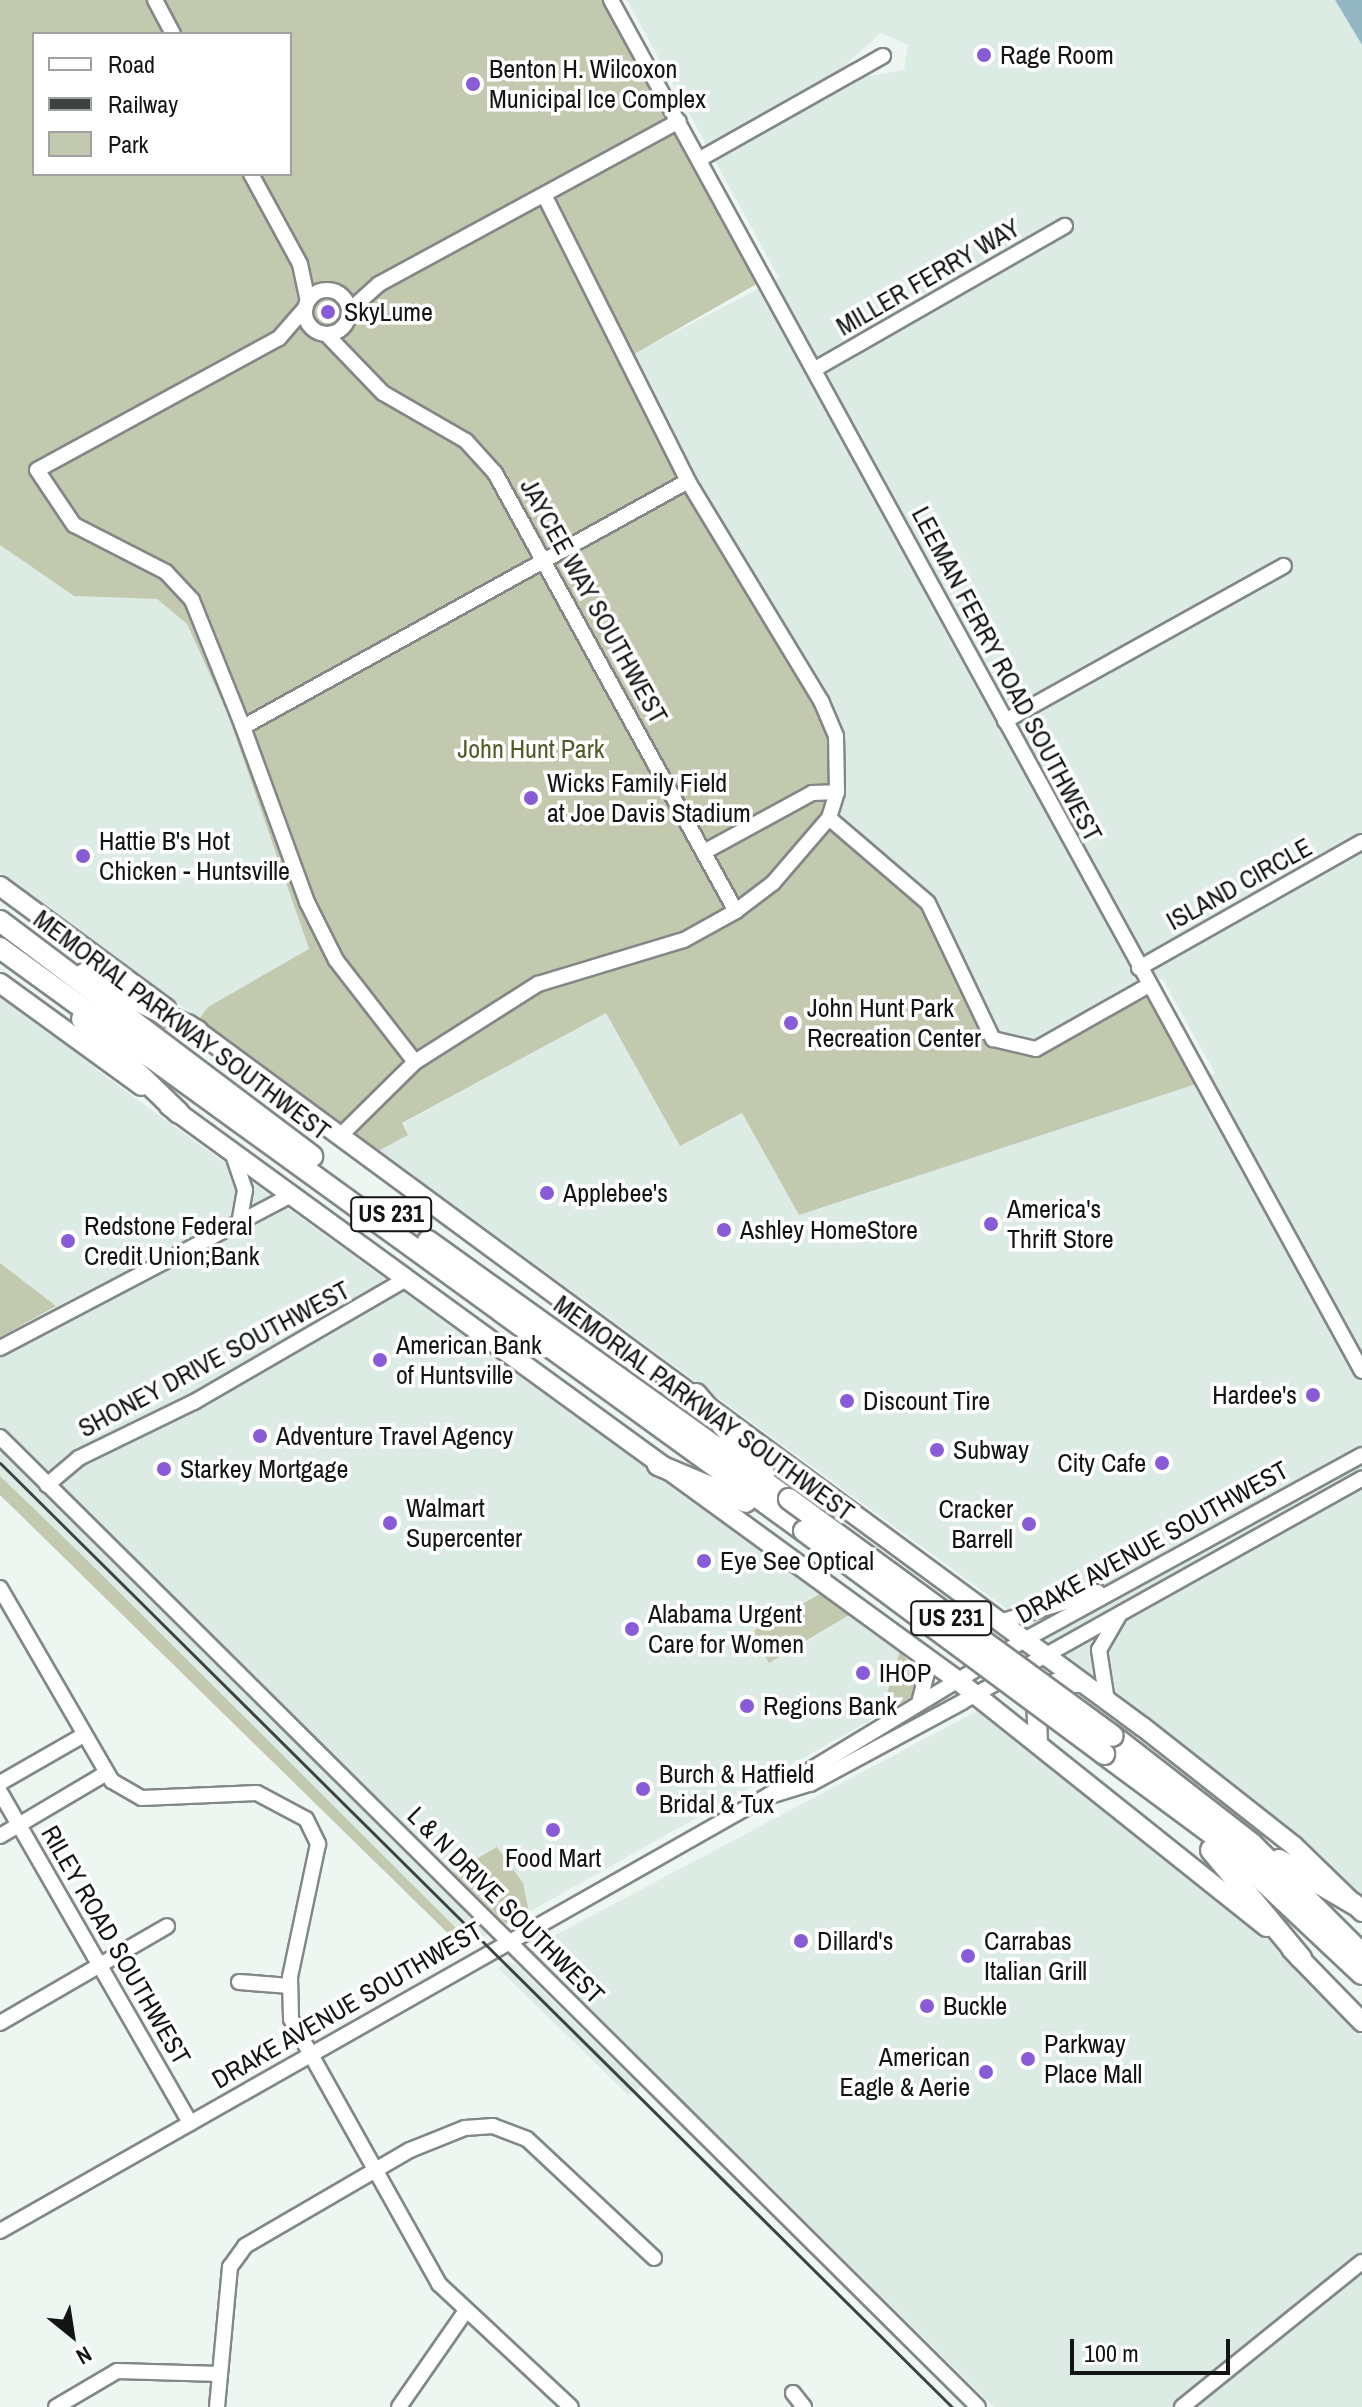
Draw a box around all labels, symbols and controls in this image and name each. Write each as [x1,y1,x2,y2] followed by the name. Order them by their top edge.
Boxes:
[32,32,292,176] legend
[1000,39,1114,71] place label: Rage Room
[975,46,993,64] marker: Rage Room
[108,48,155,80] text: Road
[489,53,706,114] place label: Benton H. Wilcoxon Municipal Ice Complex
[464,75,482,93] marker: Benton H. Wilcoxon Municipal Ice Complex
[108,88,178,120] text: Railway
[108,128,148,160] text: Park
[831,212,1025,342] street label: MILLER FERRY WAY
[344,296,433,328] place label: SkyLume
[319,303,337,321] marker: SkyLume
[514,473,674,729] street label: JAYCEE WAY SOUTHWEST
[905,501,1109,847] street label: LEEMAN FERRY ROAD SOUTHWEST
[458,733,604,765] park label: John Hunt Park
[547,767,751,828] place label: Wicks Family Field at Joe Davis Stadium
[522,789,540,807] marker: Wicks Family Field at Joe Davis Stadium
[99,825,290,886] place label: Hattie B's Hot Chicken - Huntsville
[1161,831,1317,937] street label: ISLAND CIRCLE
[74,847,92,865] marker: Hattie B's Hot Chicken - Huntsville
[27,903,337,1147] street label: MEMORIAL PARKWAY SOUTHWEST
[807,992,981,1054] place label: John Hunt Park Recreation Center
[782,1014,800,1032] marker: John Hunt Park Recreation Center
[563,1177,668,1209] place label: Applebee's
[538,1184,556,1202] marker: Applebee's
[1007,1193,1114,1254] place label: America's Thrift Store
[349,1194,433,1234] road number: US 231
[84,1210,259,1272] place label: Redstone Federal Credit Union;Bank
[740,1214,918,1246] place label: Ashley HomeStore
[982,1215,1000,1233] marker: America's Thrift Store
[715,1221,733,1239] marker: Ashley HomeStore
[59,1232,77,1250] marker: Redstone Federal Credit Union;Bank
[73,1274,355,1444] street label: SHONEY DRIVE SOUTHWEST
[547,1288,861,1528] street label: MEMORIAL PARKWAY SOUTHWEST
[396,1329,542,1390] place label: American Bank of Huntsville
[371,1351,389,1369] marker: American Bank of Huntsville
[1212,1379,1297,1411] place label: Hardee's
[863,1385,991,1417] place label: Discount Tire
[1304,1386,1322,1404] marker: Hardee's
[838,1392,856,1410] marker: Discount Tire
[276,1420,515,1452] place label: Adventure Travel Agency
[251,1427,269,1445] marker: Adventure Travel Agency
[953,1434,1029,1466] place label: Subway
[928,1441,946,1459] marker: Subway
[1057,1447,1146,1479] place label: City Cafe
[180,1453,348,1485] place label: Starkey Mortgage
[1010,1454,1294,1630] street label: DRAKE AVENUE SOUTHWEST
[1153,1454,1171,1472] marker: City Cafe
[155,1460,173,1478] marker: Starkey Mortgage
[406,1492,522,1554] place label: Walmart Supercenter
[938,1493,1013,1554] place label: Cracker Barrell
[381,1514,399,1532] marker: Walmart Supercenter
[1020,1515,1038,1533] marker: Cracker Barrell
[720,1545,874,1577] place label: Eye See Optical
[695,1552,713,1570] marker: Eye See Optical
[648,1598,804,1660] place label: Alabama Urgent Care for Women
[909,1598,993,1638] road number: US 231
[623,1620,641,1638] marker: Alabama Urgent Care for Women
[879,1657,931,1689] place label: IHOP
[854,1664,872,1682] marker: IHOP
[763,1690,897,1722] place label: Regions Bank
[738,1697,756,1715] marker: Regions Bank
[659,1758,814,1820] place label: Burch & Hatfield Bridal & Tux
[634,1780,652,1798] marker: Burch & Hatfield Bridal & Tux
[401,1800,611,2010] street label: L & N DRIVE SOUTHWEST
[35,1820,197,2070] street label: RILEY ROAD SOUTHWEST
[544,1821,562,1839] marker: Food Mart
[505,1842,601,1874] place label: Food Mart
[206,1915,488,2095] street label: DRAKE AVENUE SOUTHWEST
[817,1925,893,1957] place label: Dillard's
[984,1925,1087,1986] place label: Carrabas Italian Grill
[792,1932,810,1950] marker: Dillard's
[959,1947,977,1965] marker: Carrabas Italian Grill
[943,1990,1007,2022] place label: Buckle
[918,1997,936,2015] marker: Buckle
[1044,2028,1142,2090] place label: Parkway Place Mall
[838,2041,970,2102] place label: American Eagle & Aerie
[1019,2050,1037,2068] marker: Parkway Place Mall
[977,2063,995,2081] marker: American Eagle & Aerie
[32,2295,112,2375] north arrow
[1074,2323,1234,2373] scale bar
[1084,2337,1139,2369] text: 100 m
[71,2340,97,2372] text: N

